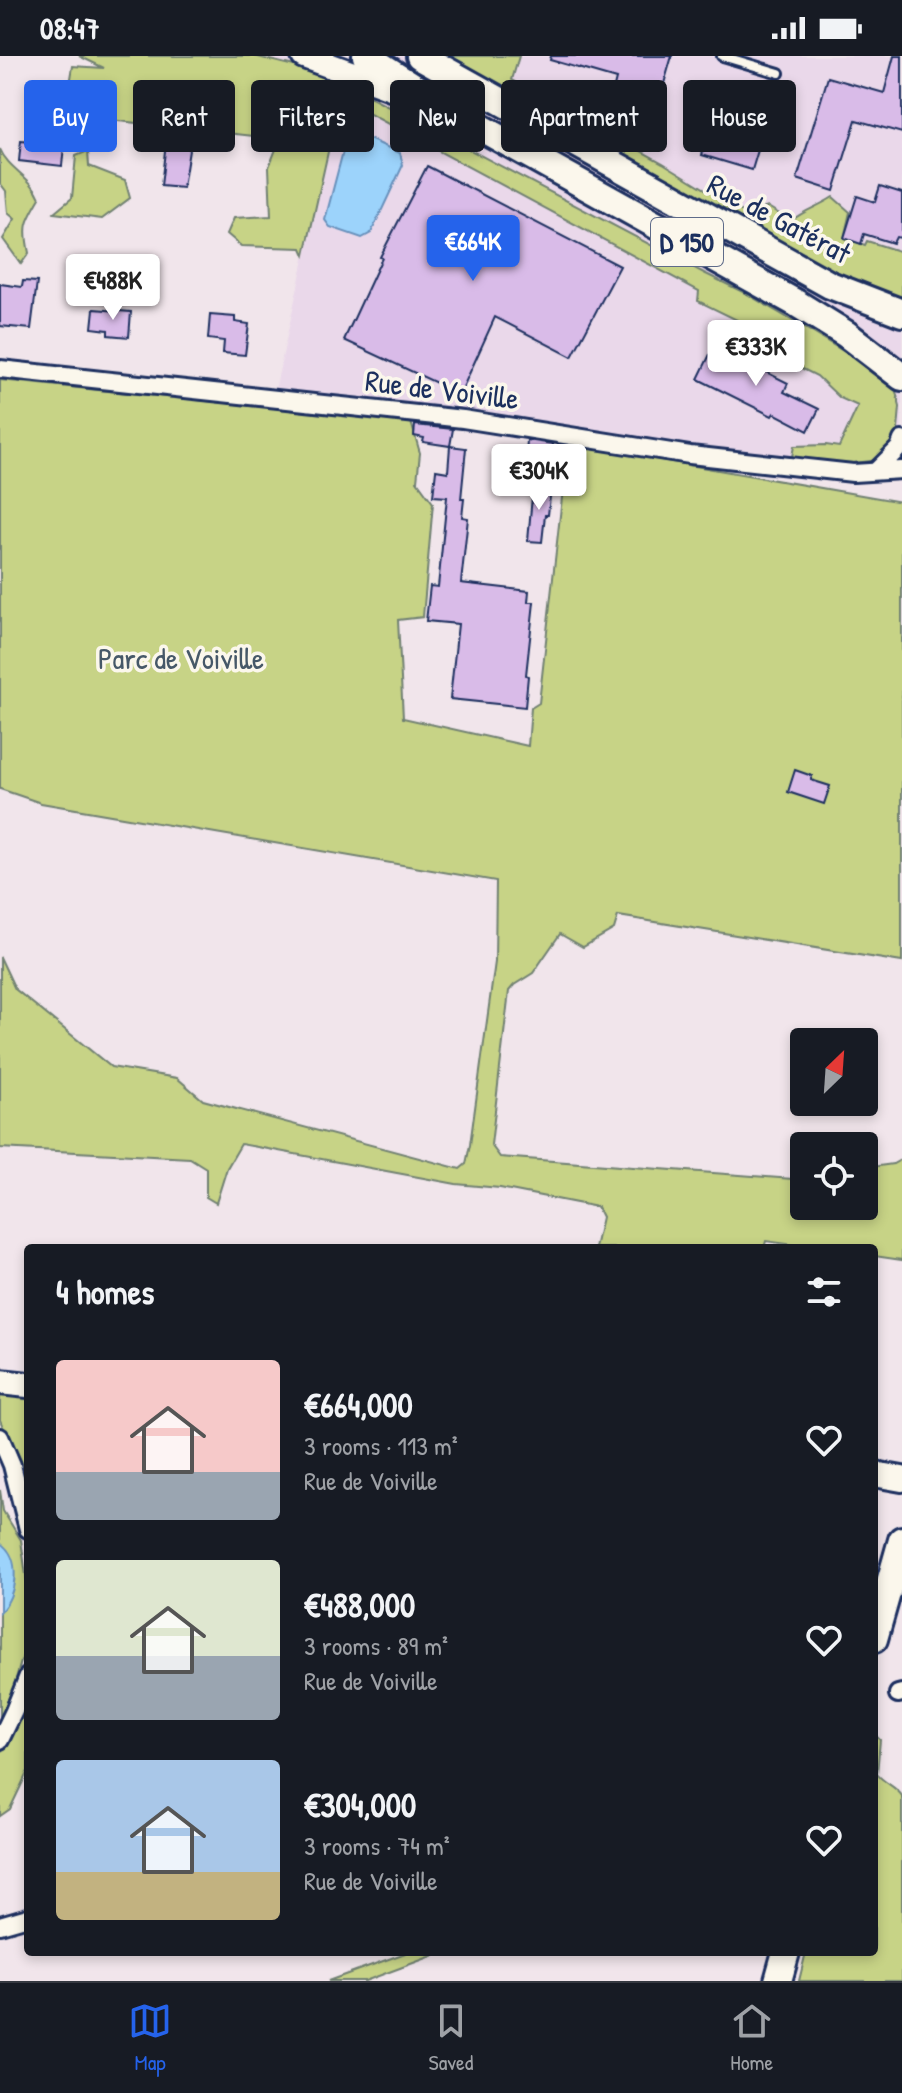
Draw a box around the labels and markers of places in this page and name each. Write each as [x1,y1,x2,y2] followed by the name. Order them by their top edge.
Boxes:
[417,215,529,283] pin: €664K
[57,254,169,322] pin: €488K
[700,320,812,388] pin: €333K
[483,444,595,512] pin: €304K

